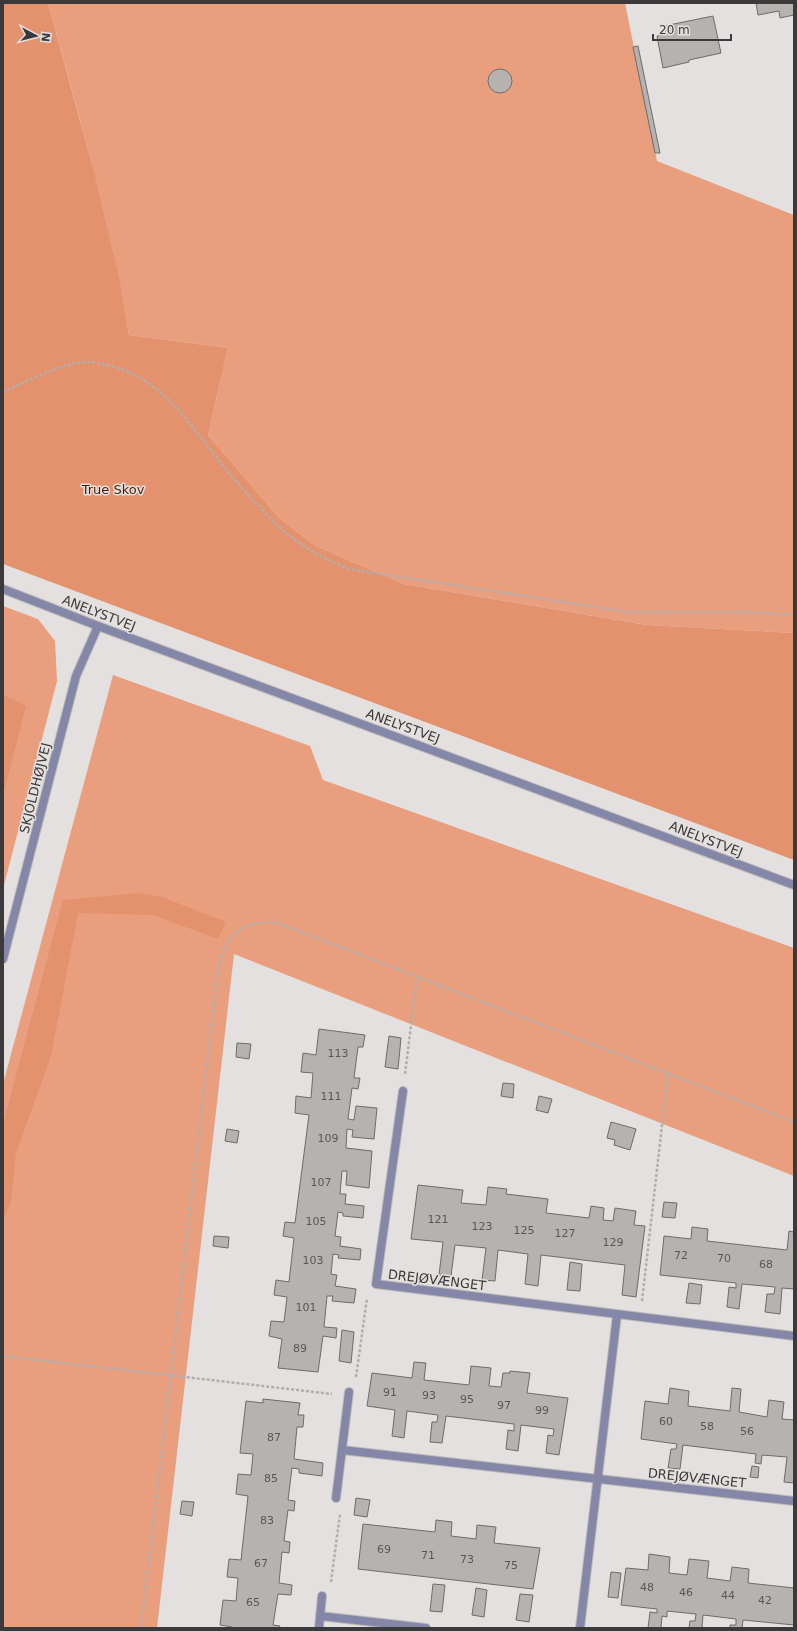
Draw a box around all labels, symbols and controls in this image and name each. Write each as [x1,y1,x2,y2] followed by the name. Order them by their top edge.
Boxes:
[16,16,56,56] north arrow
[653,16,731,42] scale bar
[659,23,690,37] text: 20 m
[38,32,52,43] text: N
[81,482,145,497] park label: True Skov
[60,592,138,634] street label: ANELYSTVEJ
[364,706,442,746] street label: ANELYSTVEJ
[16,741,54,835] street label: SKJOLDHØJVEJ
[667,818,745,860] street label: ANELYSTVEJ
[328,1047,349,1060] house number: 113
[321,1090,342,1103] house number: 111
[318,1132,339,1145] house number: 109
[311,1176,332,1189] house number: 107
[428,1213,449,1226] house number: 121
[306,1215,327,1228] house number: 105
[472,1220,493,1233] house number: 123
[514,1224,535,1237] house number: 125
[555,1227,576,1240] house number: 127
[603,1236,624,1249] house number: 129
[674,1249,688,1262] house number: 72
[717,1252,731,1265] house number: 70
[303,1254,324,1267] house number: 103
[759,1258,773,1271] house number: 68
[387,1267,487,1293] street label: DREJØVÆNGET
[296,1301,317,1314] house number: 101
[293,1342,307,1355] house number: 89
[383,1386,397,1399] house number: 91
[422,1389,436,1402] house number: 93
[460,1393,474,1406] house number: 95
[497,1399,511,1412] house number: 97
[535,1404,549,1417] house number: 99
[659,1415,673,1428] house number: 60
[700,1420,714,1433] house number: 58
[740,1425,754,1438] house number: 56
[267,1431,281,1444] house number: 87
[647,1465,747,1491] street label: DREJØVÆNGET
[264,1472,278,1485] house number: 85
[260,1514,274,1527] house number: 83
[377,1543,391,1556] house number: 69
[421,1549,435,1562] house number: 71
[460,1553,474,1566] house number: 73
[254,1557,268,1570] house number: 67
[504,1559,518,1572] house number: 75
[640,1581,654,1594] house number: 48
[679,1586,693,1599] house number: 46
[721,1589,735,1602] house number: 44
[758,1594,772,1607] house number: 42
[246,1596,260,1609] house number: 65

